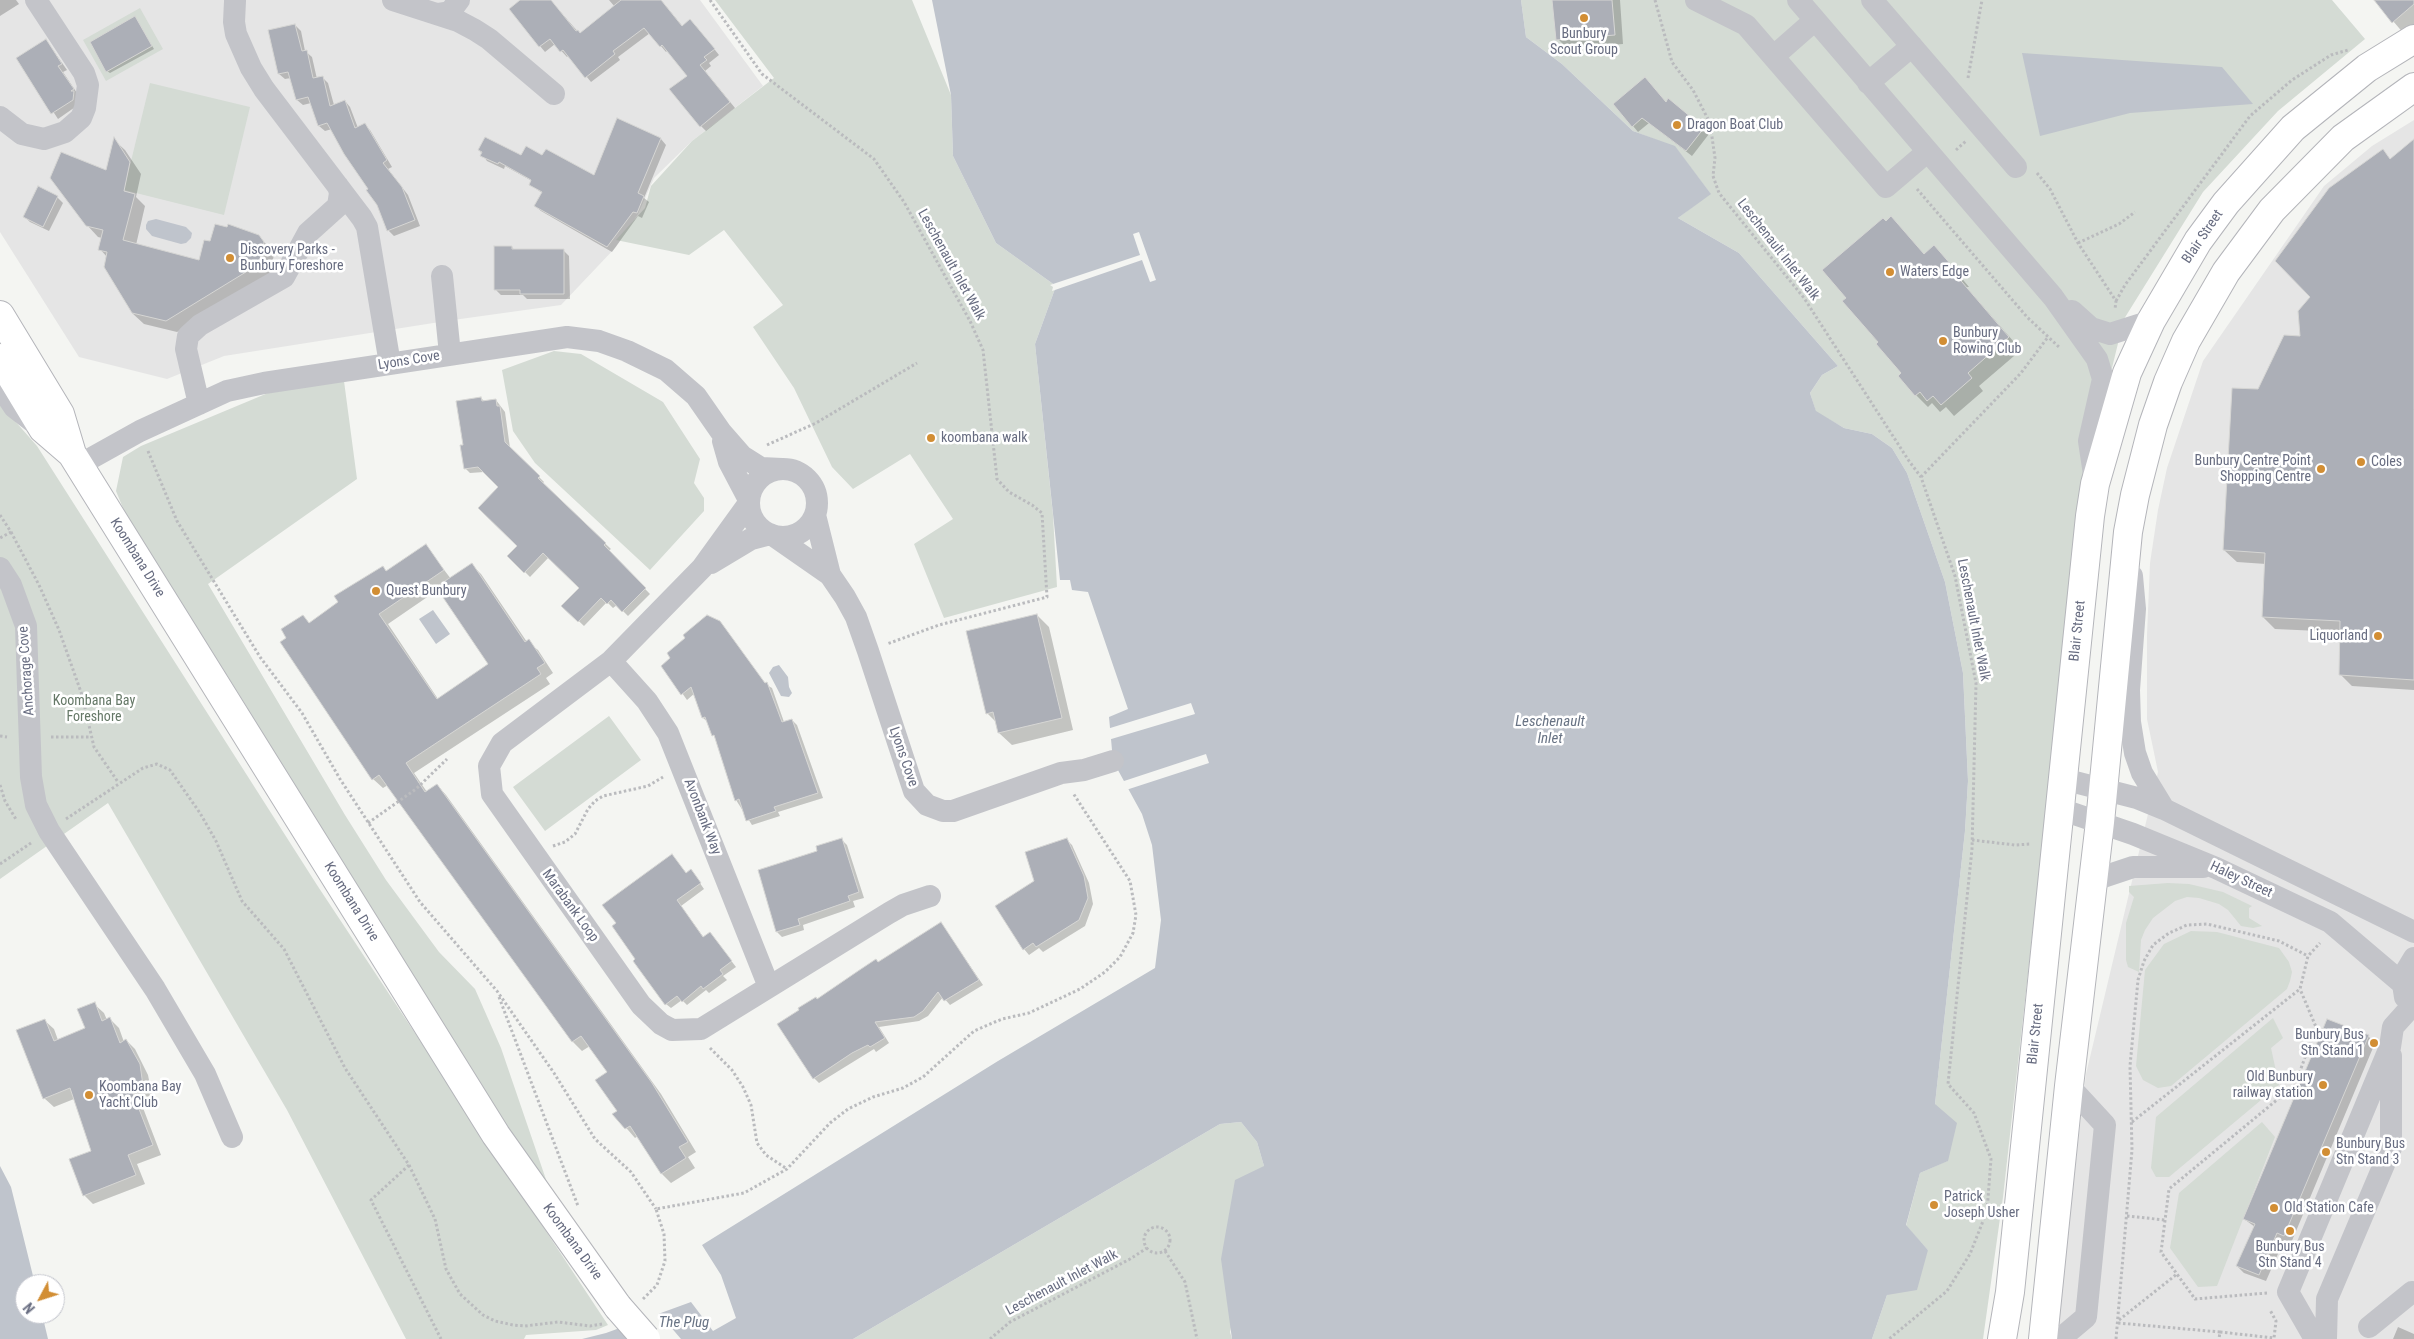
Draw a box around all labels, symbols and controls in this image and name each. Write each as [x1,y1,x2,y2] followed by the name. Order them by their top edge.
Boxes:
[1578,12,1590,24] marker: Bunbury Scout Group
[1550,26,1618,58] place label: Bunbury Scout Group
[1687,117,1783,133] place label: Dragon Boat Club
[1671,119,1683,131] marker: Dragon Boat Club
[1733,196,1823,304] street label: Leschenault Inlet Walk
[914,207,988,323] street label: Leschenault Inlet Walk
[2179,207,2227,267] street label: Blair Street
[240,242,343,274] place label: Discovery Parks - Bunbury Foreshore
[224,252,236,264] marker: Discovery Parks - Bunbury Foreshore
[1900,264,1969,280] place label: Waters Edge
[1884,266,1896,278] marker: Waters Edge
[1953,325,2021,358] place label: Bunbury Rowing Club
[1937,335,1949,347] marker: Bunbury Rowing Club
[377,348,441,374] street label: Lyons Cove
[941,430,1028,446] place label: koombana walk
[925,432,937,444] marker: koombana walk
[2195,453,2311,486] place label: Bunbury Centre Point Shopping Centre
[2371,454,2402,470] place label: Coles
[2355,456,2367,468] marker: Coles
[2315,463,2327,475] marker: Bunbury Centre Point Shopping Centre
[106,515,168,601] street label: Koombana Drive
[1953,557,1993,683] street label: Leschenault Inlet Walk
[386,583,467,599] place label: Quest Bunbury
[370,585,382,597] marker: Quest Bunbury
[2066,600,2090,662] street label: Blair Street
[15,626,39,716] street label: Anchorage Cove
[2309,628,2368,644] place label: Liquorland
[2372,630,2384,642] marker: Liquorland
[53,693,135,726] park label: Koombana Bay Foreshore
[1515,713,1585,748] water label: Leschenault Inlet
[885,725,921,789] street label: Lyons Cove
[680,777,724,857] street label: Avonbank Way
[2207,858,2275,902] street label: Haley Street
[320,859,382,945] street label: Koombana Drive
[538,866,602,946] street label: Marabank Loop
[2024,1003,2048,1065] street label: Blair Street
[2295,1027,2364,1060] place label: Bunbury Bus Stn Stand 1
[2368,1037,2380,1049] marker: Bunbury Bus Stn Stand 1
[2233,1069,2313,1102] place label: Old Bunbury railway station
[99,1079,181,1112] place label: Koombana Bay Yacht Club
[2317,1079,2329,1091] marker: Old Bunbury railway station
[83,1089,95,1101] marker: Koombana Bay Yacht Club
[2336,1136,2405,1168] place label: Bunbury Bus Stn Stand 3
[2320,1146,2332,1158] marker: Bunbury Bus Stn Stand 3
[1944,1189,2019,1222] place label: Patrick Joseph Usher
[1928,1199,1940,1211] marker: Patrick Joseph Usher
[2284,1200,2374,1216] place label: Old Station Cafe
[539,1201,605,1283] street label: Koombana Drive
[2268,1202,2280,1214] marker: Old Station Cafe
[2284,1225,2296,1237] marker: Bunbury Bus Stn Stand 4
[2255,1239,2325,1272] place label: Bunbury Bus Stn Stand 4
[1003,1246,1121,1320] street label: Leschenault Inlet Walk
[15,1274,65,1324] north arrow
[20,1300,38,1316] text: N
[659,1314,709,1332] water label: The Plug

